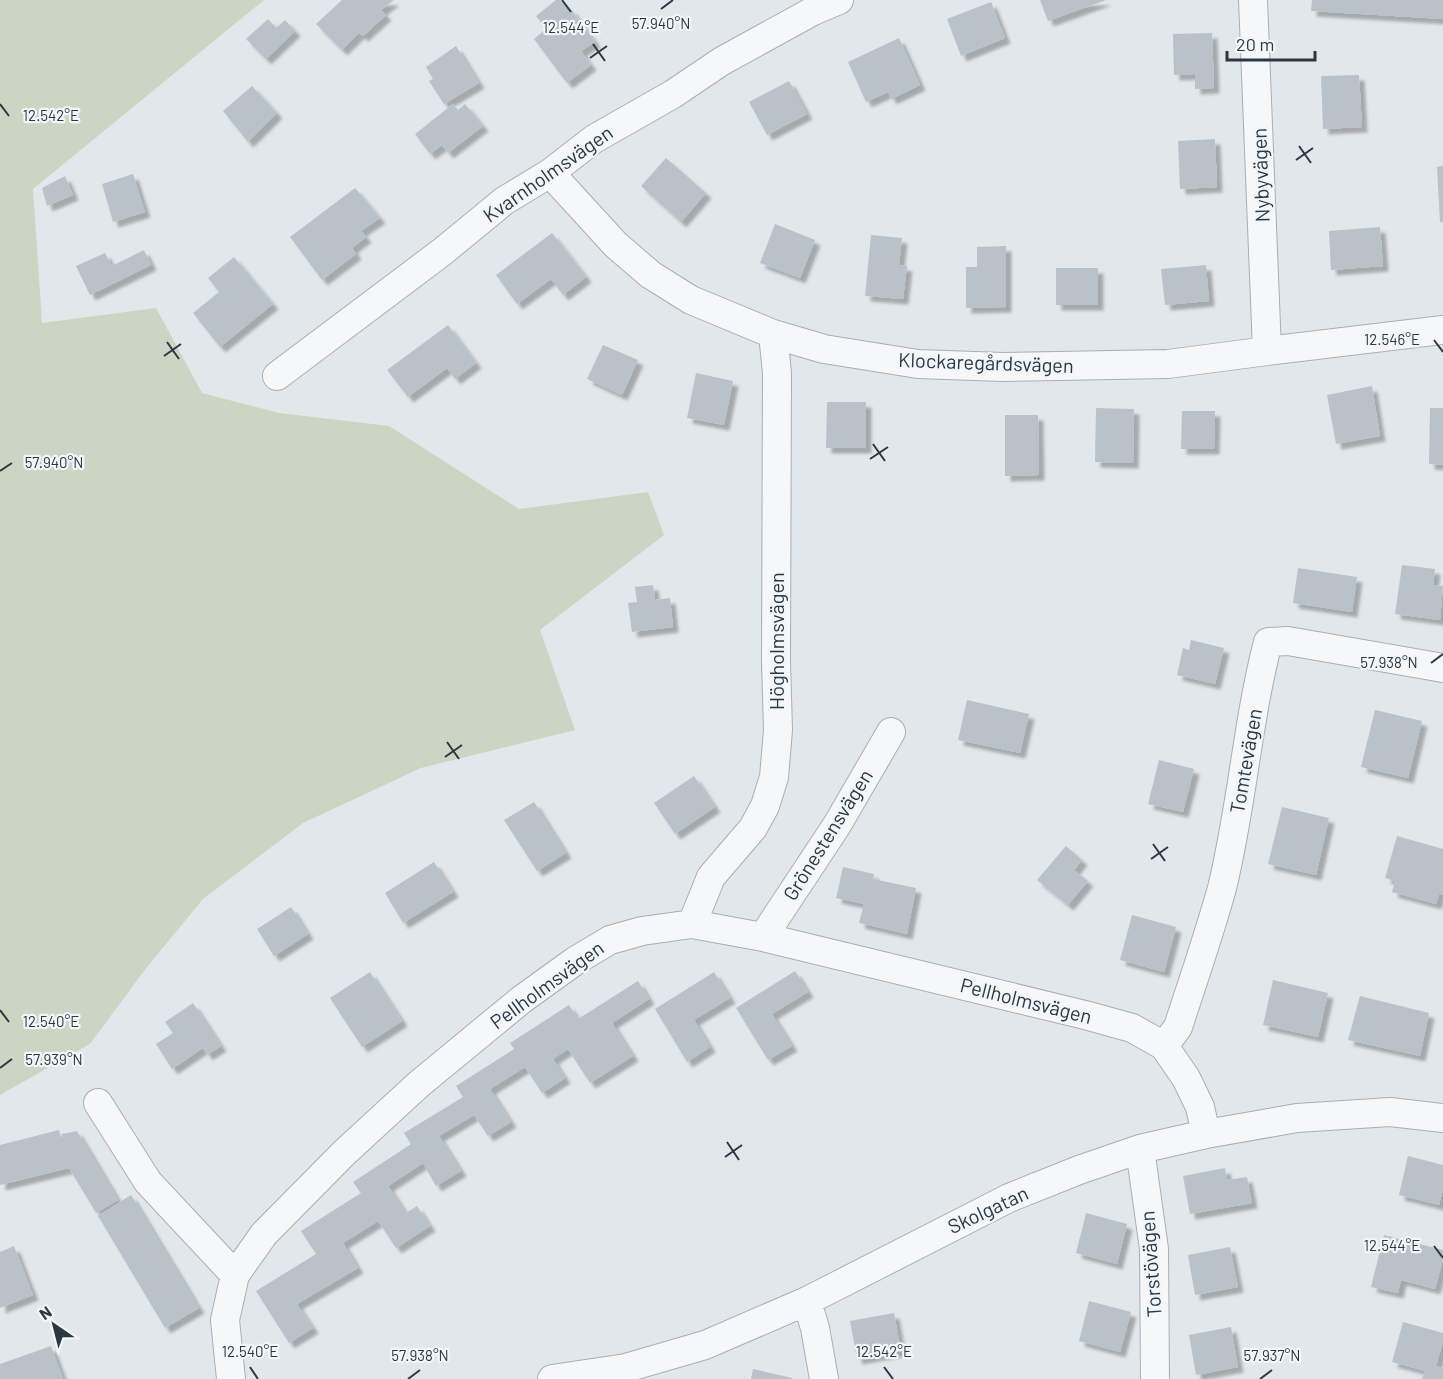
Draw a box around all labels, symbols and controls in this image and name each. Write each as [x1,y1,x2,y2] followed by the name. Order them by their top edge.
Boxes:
[632,14,690,32] text: 57.940°N
[543,18,599,36] text: 12.544°E
[1227,24,1316,62] scale bar
[1236,33,1274,55] text: 20 m
[23,106,79,124] text: 12.542°E
[478,120,617,227] street label: Kvarnholmsvägen
[1246,127,1274,223] street label: Nybyvägen
[1364,330,1420,348] text: 12.546°E
[898,347,1074,377] street label: Klockaregårdsvägen
[25,453,83,471] text: 57.940°N
[764,572,788,710] street label: Högholmsvägen
[1360,653,1418,671] text: 57.938°N
[1224,706,1266,815] street label: Tomtevägen
[777,765,877,904] street label: Grönestensvägen
[485,935,608,1033] street label: Pellholmsvägen
[958,972,1094,1028] street label: Pellholmsvägen
[23,1012,79,1030] text: 12.540°E
[25,1050,83,1068] text: 57.939°N
[944,1180,1032,1238] street label: Skolgatan
[1134,1210,1166,1318] street label: Torstövägen
[1364,1236,1420,1254] text: 12.544°E
[24,1295,84,1355] north arrow
[35,1301,55,1323] text: N
[222,1342,278,1360] text: 12.540°E
[856,1342,912,1360] text: 12.542°E
[391,1346,449,1364] text: 57.938°N
[1244,1346,1300,1364] text: 57.937°N

